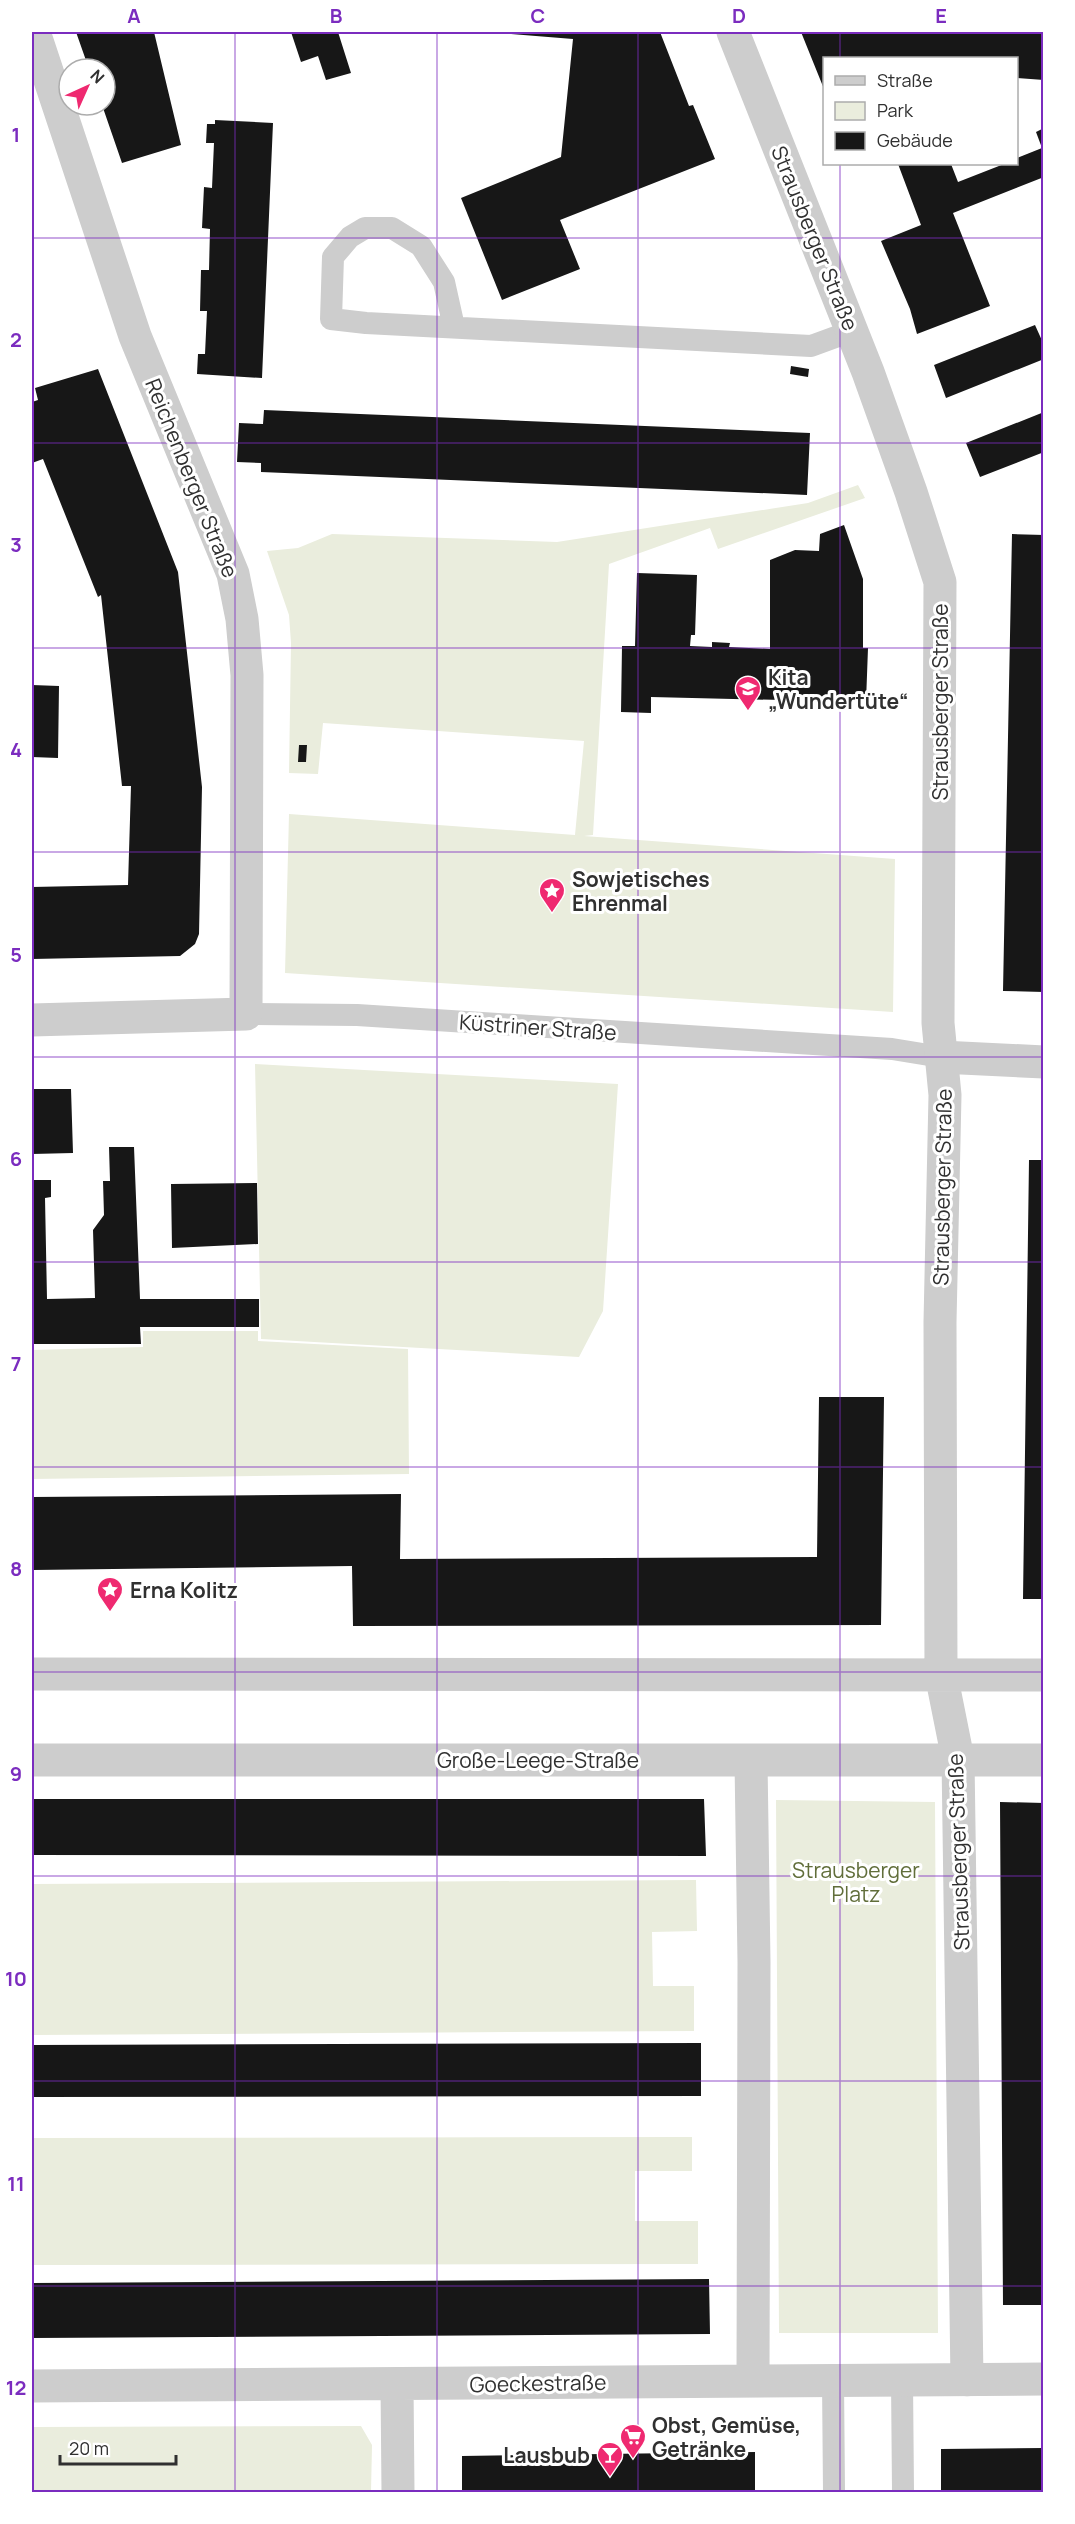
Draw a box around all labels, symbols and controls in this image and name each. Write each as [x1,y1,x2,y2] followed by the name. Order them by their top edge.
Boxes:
[127,2,141,29] text: A
[330,2,343,29] text: B
[531,2,545,29] text: C
[732,2,746,29] text: D
[935,2,947,29] text: E
[57,57,117,117] north arrow
[823,57,1018,165] legend
[86,65,109,88] text: N
[877,68,933,92] text: Straße
[877,98,914,122] text: Park
[12,121,20,148] text: 1
[877,128,953,152] text: Gebäude
[765,141,865,335] street label: Strausberger Straße
[10,326,22,353] text: 2
[139,374,245,582] street label: Reichenberger Straße
[10,531,22,558] text: 3
[926,603,954,801] street label: Strausberger Straße
[768,663,909,715] place label: Kita „Wundertüte“
[733,674,763,712] school or university icon: Kita „Wundertüte“
[10,736,22,763] text: 4
[572,865,710,917] place label: Sowjetisches Ehrenmal
[537,876,567,914] place icon: Sowjetisches Ehrenmal
[10,941,22,968] text: 5
[458,1008,618,1046] street label: Küstriner Straße
[926,1088,958,1286] street label: Strausberger Straße
[10,1145,22,1172] text: 6
[11,1350,21,1377] text: 7
[10,1555,22,1582] text: 8
[95,1575,125,1613] place icon: Erna Kolitz
[130,1576,238,1604] place label: Erna Kolitz
[437,1746,639,1774] street label: Große-Leege-Straße
[941,1753,975,1951] street label: Strausberger Straße
[10,1760,22,1787] text: 9
[792,1856,920,1908] park label: Strausberger Platz
[5,1965,27,1992] text: 10
[7,2170,25,2197] text: 11
[469,2368,607,2398] street label: Goeckestraße
[6,2374,26,2401] text: 12
[652,2411,801,2463] place label: Obst, Gemüse, Getränke
[618,2422,648,2460] supermarket icon: Obst, Gemüse, Getränke
[60,2428,176,2466] scale bar
[69,2436,109,2460] text: 20 m
[595,2440,625,2478] bar icon: Lausbub
[503,2441,590,2469] place label: Lausbub

